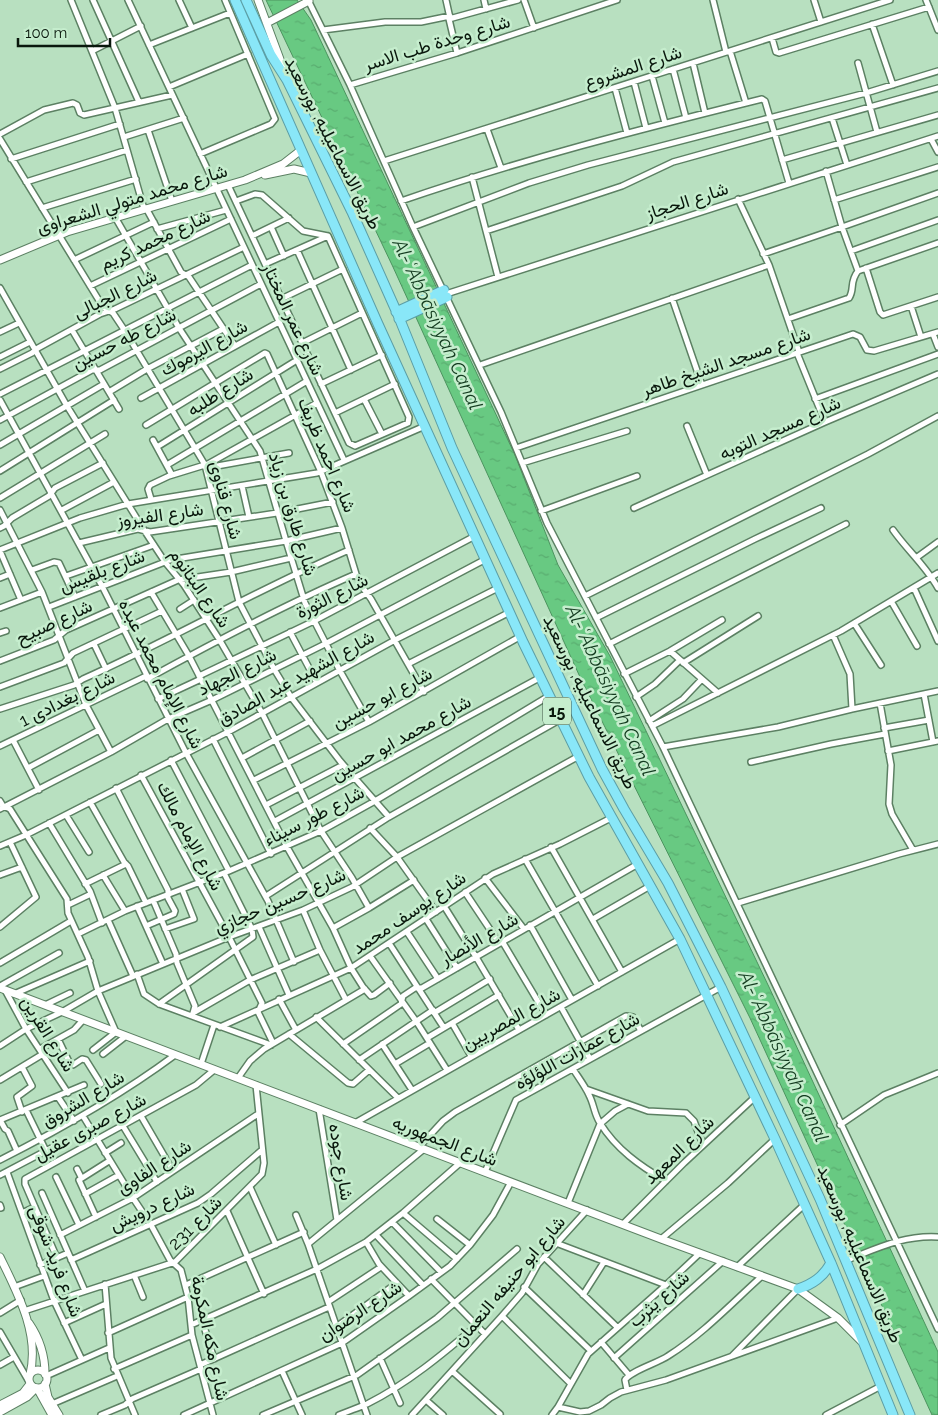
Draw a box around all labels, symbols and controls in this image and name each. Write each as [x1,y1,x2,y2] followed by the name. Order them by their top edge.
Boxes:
[360,10,513,77] street label: شارع وحدة طب الاسر
[18,15,110,47] scale bar
[25,24,67,42] text: 100 m
[581,41,685,94] street label: شارع المشروع
[280,53,386,233] street label: طريق الاسماعيليه, بورسعيد
[34,160,231,242] street label: شارع محمد متولي الشعراوى
[642,177,731,226] street label: شارع الحجاز
[96,205,214,276] street label: شارع محمد كريم
[388,234,487,413] water label: Al-ʿAbbāsiyyah Canal
[256,258,329,379] street label: شارع عمر المختار
[70,264,161,325] street label: شارع الجبالى
[68,303,180,376] street label: شارع طه حسين
[157,315,252,382] street label: شارع اليرموك
[638,323,814,402] street label: شارع مسجد الشيخ طاهر
[183,363,258,422] street label: شارع طلبه
[716,391,844,465] street label: شارع مسجد التوبه
[292,394,361,516] street label: شارع احمد ظريف
[263,450,322,579] street label: شارع طارق بن زياد
[204,458,247,542] street label: شارع قناوى
[114,498,205,533] street label: شارع الفيروز
[164,544,235,632] street label: شارع البتانوم
[56,545,148,598] street label: شارع بلقيس
[292,569,372,624] street label: شارع الثورة
[12,595,96,650] street label: شارع صبيح
[113,596,208,753] street label: شارع الإمام محمد عبده
[561,600,660,779] water label: Al-ʿAbbāsiyyah Canal
[538,611,642,793] street label: طريق الاسماعيليه, بورسعيد
[214,626,379,731] street label: شارع الشهيد عبد الصادق
[194,644,280,701] street label: شارع الجهاد
[328,662,436,734] street label: شارع ابو حسين
[16,666,119,733] street label: شارع بغدادى 1
[327,690,475,786] street label: شارع محمد ابو حسين
[543,698,571,724] road number: 15
[151,778,228,895] street label: شارع الإمام مالك
[260,781,368,852] street label: شارع طور سيناء
[211,863,351,942] street label: شارع حسين حجازي
[348,867,471,960] street label: شارع يوسف محمد
[435,908,523,972] street label: شارع الأنصار
[734,966,833,1145] water label: Al-ʿAbbāsiyyah Canal
[458,983,565,1056] street label: شارع المصريين
[15,992,80,1077] street label: شارع القرين
[511,1008,644,1095] street label: شارع عمارات اللؤلؤه
[38,1066,129,1133] street label: شارع الشروق
[30,1088,150,1167] street label: شارع صبرى عقيل
[389,1111,501,1172] street label: شارع الجمهوريه
[639,1111,719,1190] street label: شارع المعهد
[323,1122,358,1202] street label: شارع جوده
[113,1135,196,1200] street label: شارع الفاوى
[813,1162,907,1346] street label: طريق الاسماعيليه, بورسعيد
[106,1178,198,1237] street label: شارع درويش
[163,1191,227,1255] street label: شارع 231
[24,1202,87,1320] street label: شارع فريد شوقى
[448,1211,571,1351] street label: شارع ابو حنيفه النعمان
[624,1266,695,1333] street label: شارع يثرب
[185,1274,234,1403] street label: شارع مكه المكرمة
[314,1276,406,1347] street label: شارع الرضوان

